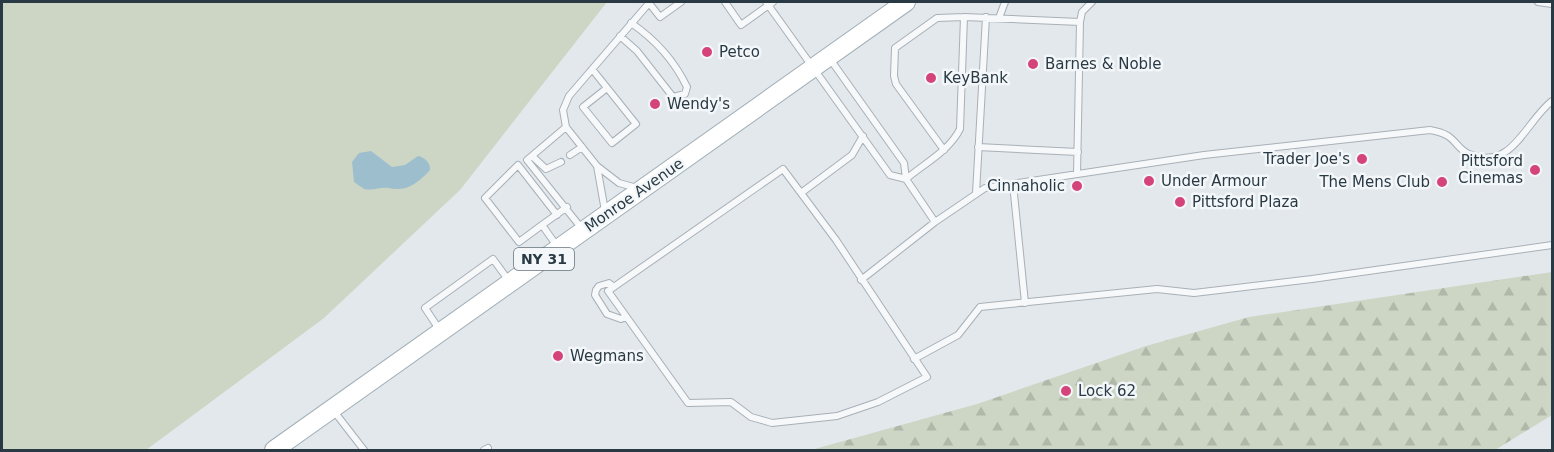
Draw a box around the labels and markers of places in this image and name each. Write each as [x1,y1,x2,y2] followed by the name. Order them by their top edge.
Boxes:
[719,43,760,61] place label: Petco
[700,45,714,59] marker: Petco
[1045,55,1161,73] place label: Barnes & Noble
[1026,57,1040,71] marker: Barnes & Noble
[943,69,1008,87] place label: KeyBank
[924,71,938,85] marker: KeyBank
[667,95,730,113] place label: Wendy's
[648,97,662,111] marker: Wendy's
[1262,150,1350,168] place label: Trader Joe's
[1355,152,1369,166] marker: Trader Joe's
[1458,152,1523,187] place label: Pittsford Cinemas
[1528,163,1542,177] marker: Pittsford Cinemas
[1161,172,1268,190] place label: Under Armour
[1318,173,1430,191] place label: The Mens Club
[1142,174,1156,188] marker: Under Armour
[1435,175,1449,189] marker: The Mens Club
[987,177,1065,195] place label: Cinnaholic
[1070,179,1084,193] marker: Cinnaholic
[1192,193,1299,211] place label: Pittsford Plaza
[1173,195,1187,209] marker: Pittsford Plaza
[570,347,644,365] place label: Wegmans
[551,349,565,363] marker: Wegmans
[1078,382,1136,400] place label: Lock 62
[1059,384,1073,398] marker: Lock 62

